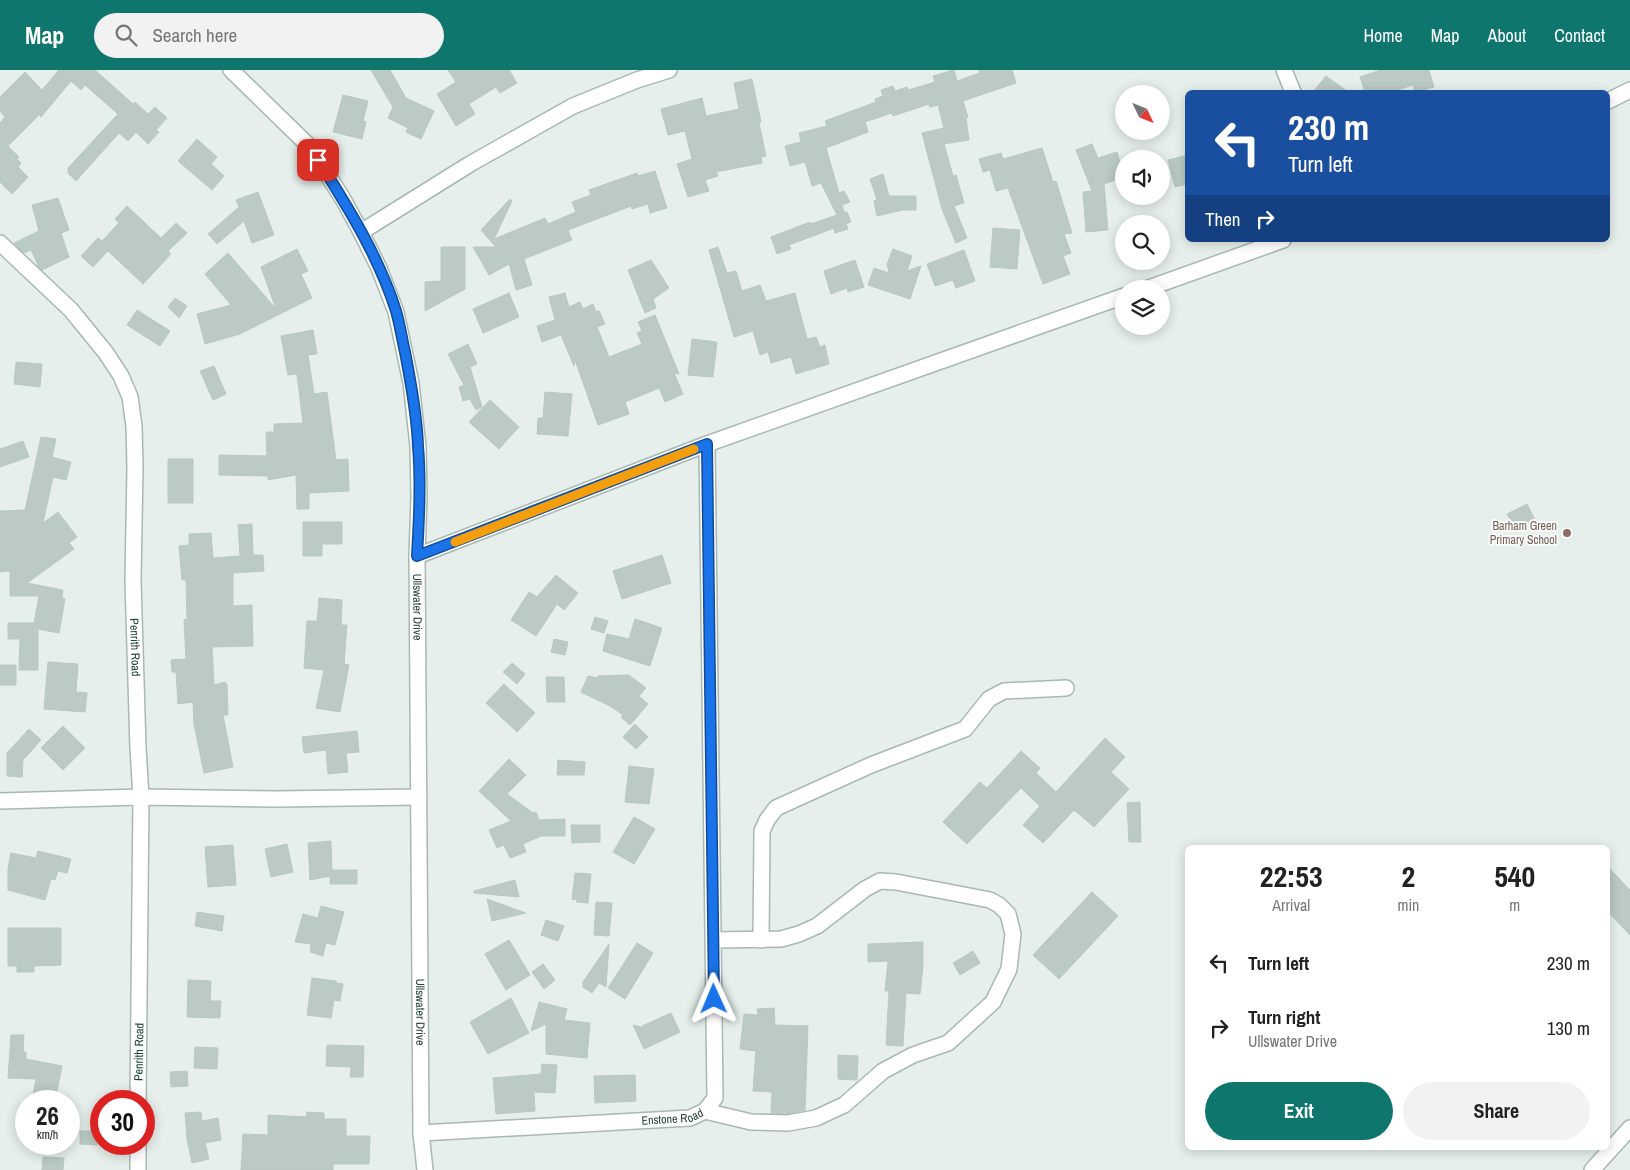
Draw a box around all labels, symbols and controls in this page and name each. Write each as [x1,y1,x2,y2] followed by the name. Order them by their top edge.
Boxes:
[94,13,444,58] search box
[25,19,64,51] text: Map
[112,21,140,49] icon: search
[152,22,237,48] text: Search here
[1363,23,1403,48] text: Home
[1431,23,1460,48] text: Map
[1488,23,1526,48] text: About
[1554,23,1605,48] text: Contact
[1115,85,1170,140] north arrow
[1115,85,1170,335] map controls
[1288,104,1369,151] text: 230 m
[1205,110,1270,175] icon: left
[297,139,339,181] pin
[304,146,332,174] icon: arrive
[1288,149,1353,179] text: Turn left
[1115,150,1170,205] button: sound
[1251,205,1279,233] icon: right
[1205,206,1241,232] text: Then
[1115,215,1170,270] button: search
[1115,280,1170,335] button: layers
[1490,518,1557,548] place label: Barham Green Primary School
[1561,527,1573,539] marker: Barham Green Primary School
[409,574,426,641] street label: Ullswater Drive
[126,618,144,677] street label: Penrith Road
[1260,856,1323,896] text: 22:53
[1402,856,1415,896] text: 2
[1494,856,1535,896] text: 540
[1272,894,1310,916] text: Arrival
[1397,894,1419,916] text: min
[1509,894,1520,916] text: m
[1205,949,1233,977] icon: left
[1248,950,1309,976] text: Turn left
[1547,950,1590,976] text: 230 m
[687,972,739,1024] position arrow
[412,979,428,1046] street label: Ullswater Drive
[1248,1004,1320,1030] text: Turn right
[1205,1014,1233,1042] icon: right
[1547,1015,1590,1041] text: 130 m
[130,1023,148,1081] street label: Penrith Road
[1248,1030,1337,1052] text: Ullswater Drive
[1205,1082,1393,1140] button: Exit
[1403,1082,1590,1140] button: Share
[90,1090,155,1155] speed limit sign: 30
[36,1099,59,1133] text: 26
[641,1105,706,1129] street label: Enstone Road
[37,1127,58,1143] text: km/h

